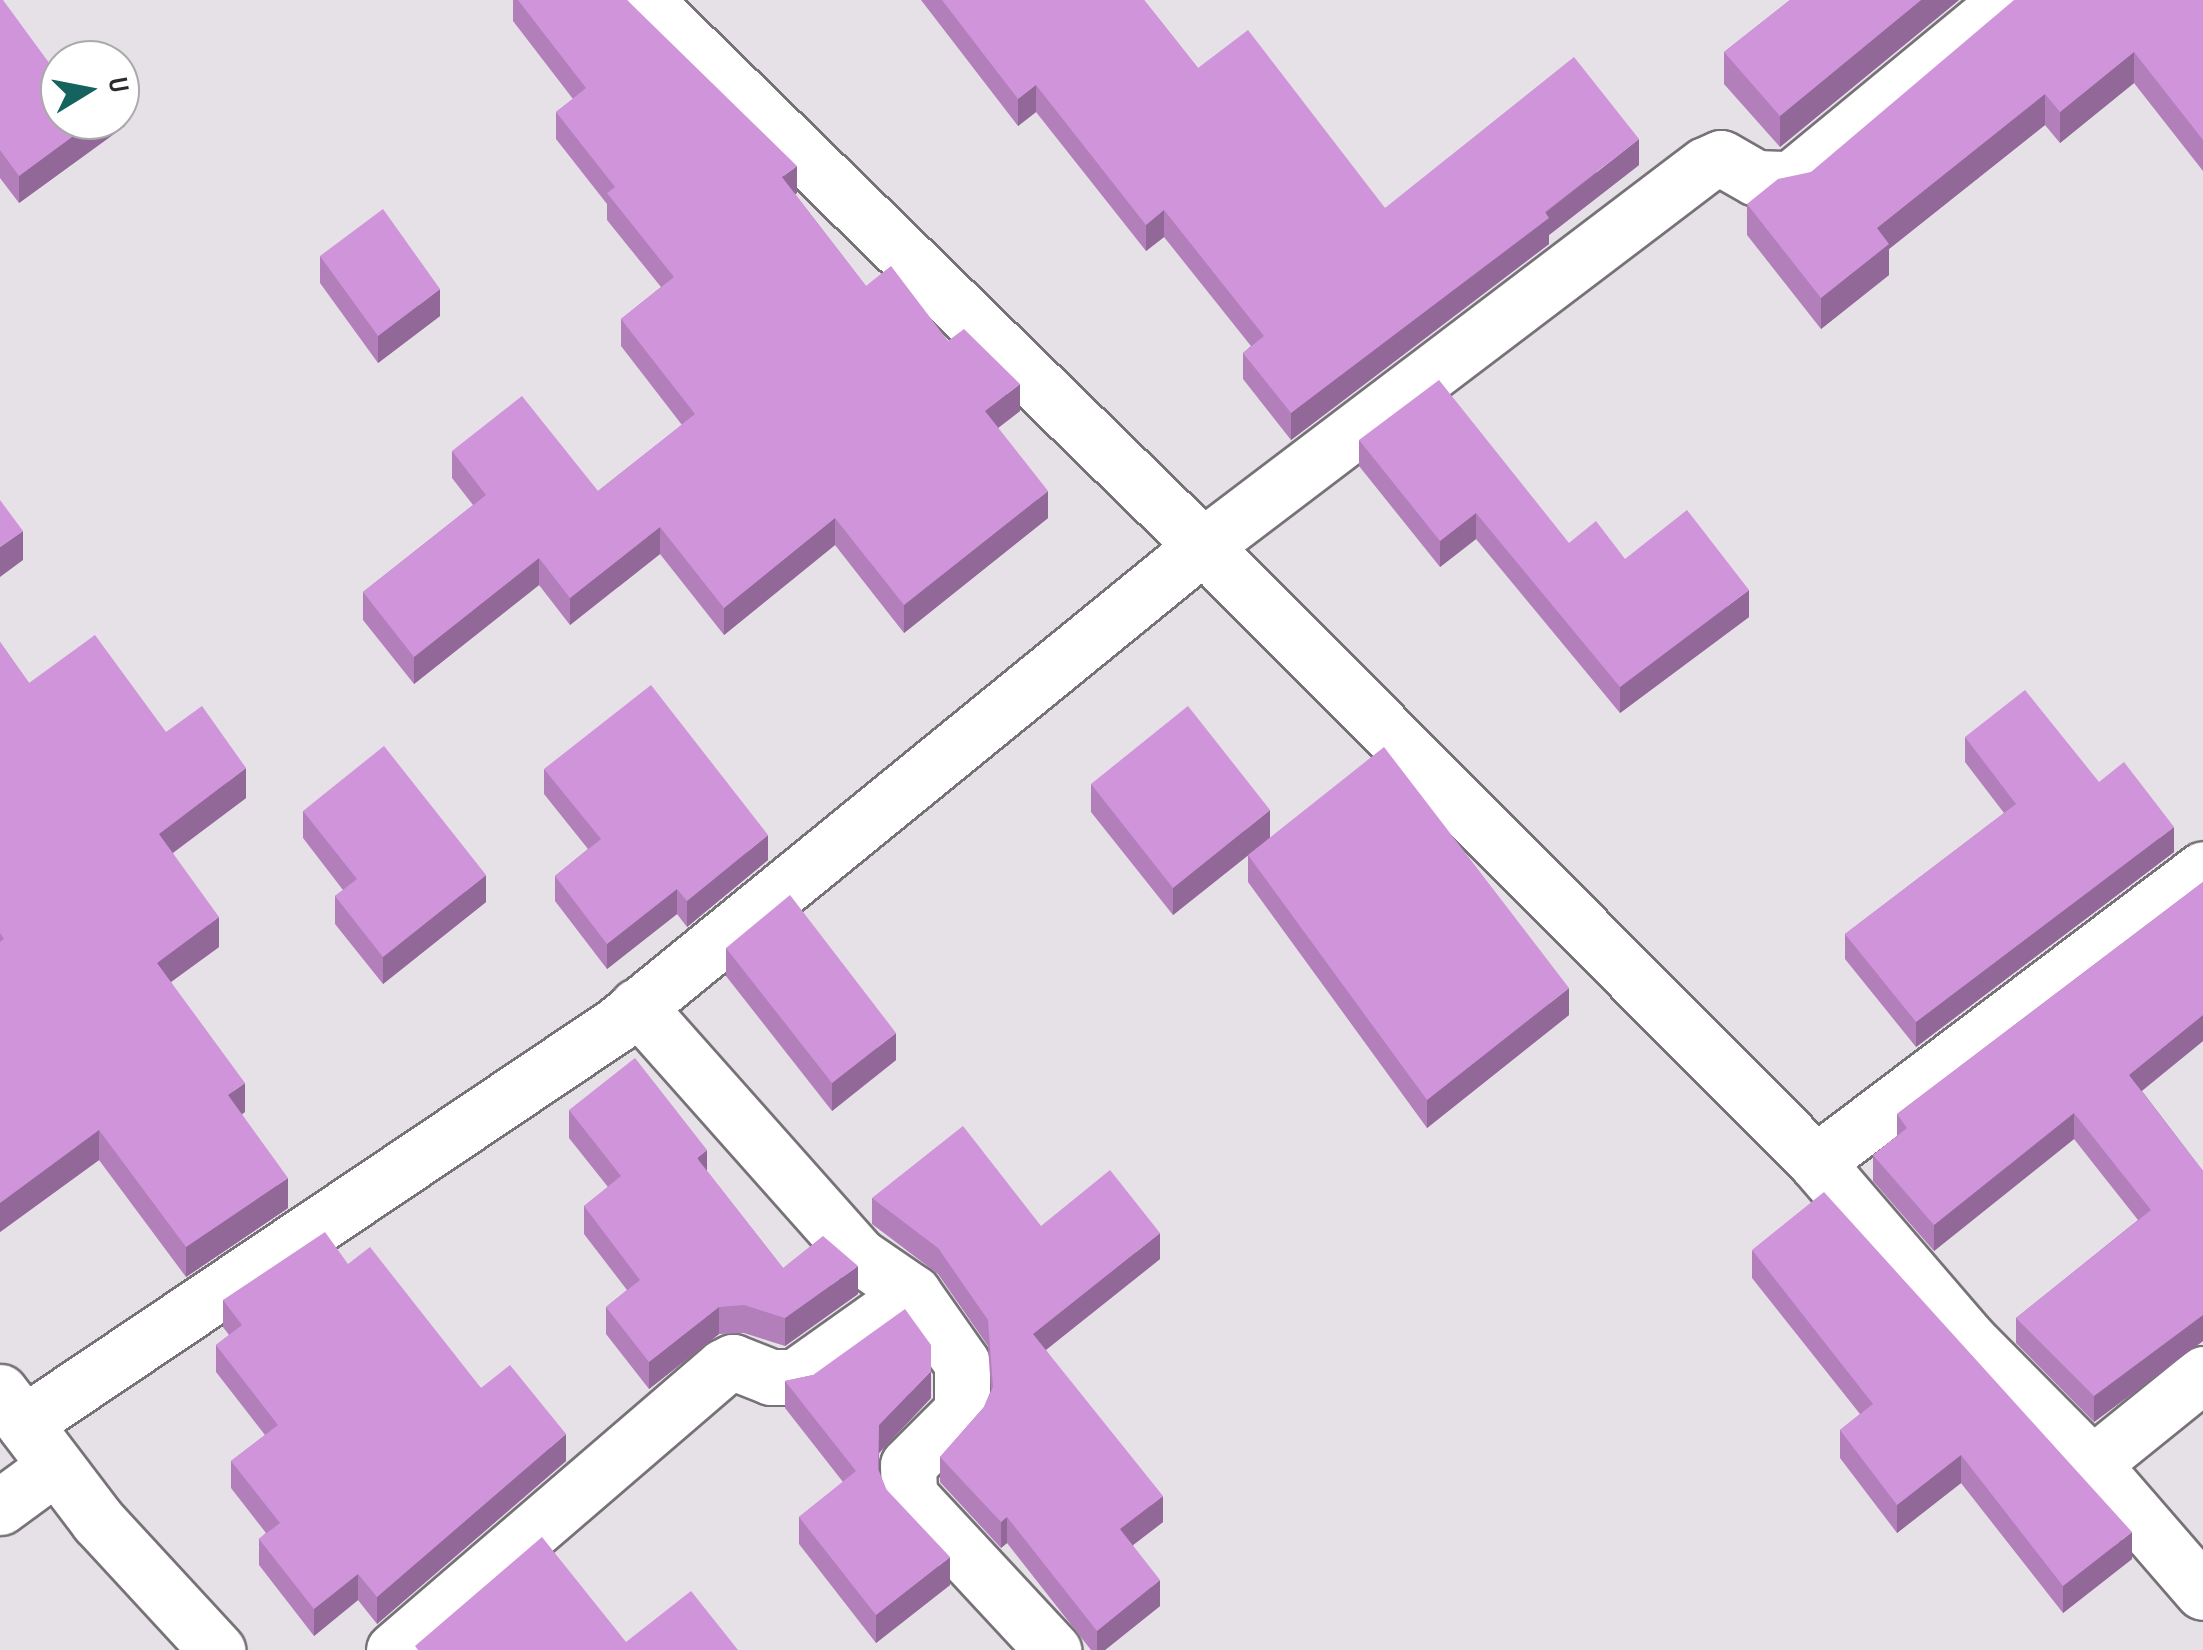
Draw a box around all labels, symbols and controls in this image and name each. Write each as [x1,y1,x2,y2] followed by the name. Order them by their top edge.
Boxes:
[40,40,140,140] north arrow
[101,75,136,95] text: U

